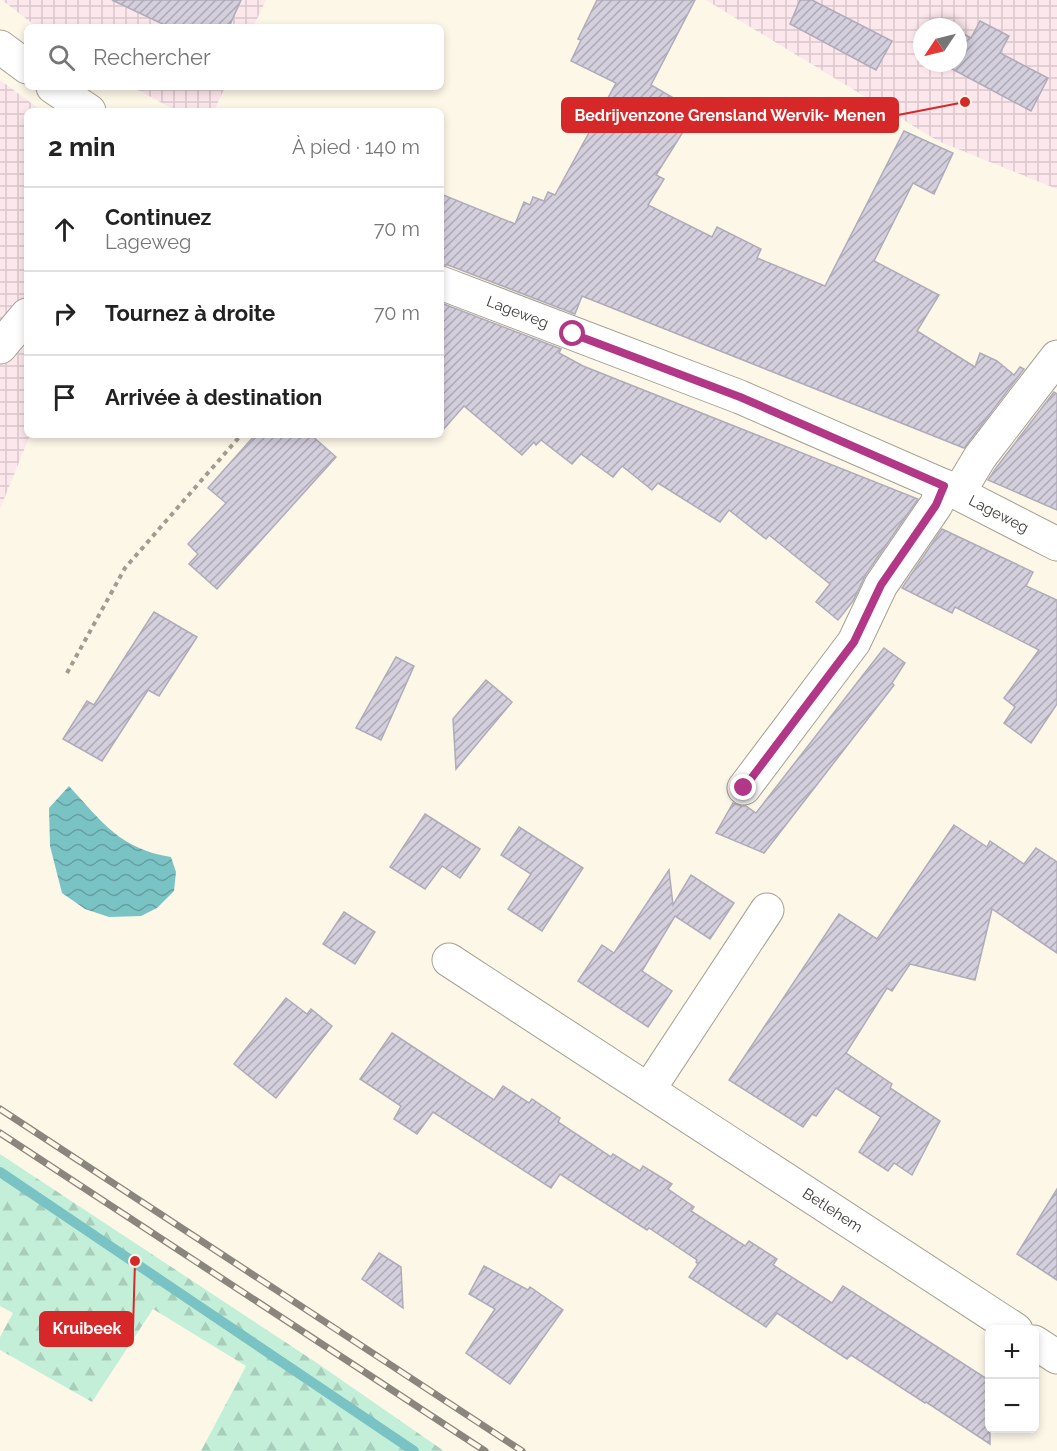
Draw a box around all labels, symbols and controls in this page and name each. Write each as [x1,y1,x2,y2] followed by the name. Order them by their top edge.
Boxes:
[913,18,967,72] north arrow
[24,24,444,90] search box
[45,41,78,74] icon: search
[93,44,211,70] text: Rechercher
[562,98,898,132] callout: Bedrijvenzone Grensland Wervik- Menen
[574,106,886,125] text: Bedrijvenzone Grensland Wervik- Menen
[48,132,115,162] text: 2 min
[292,135,420,159] text: À pied · 140 m
[105,204,211,230] text: Continuez
[48,213,81,246] icon: ahead
[374,217,420,241] text: 70 m
[105,230,191,254] text: Lageweg
[484,292,551,332] street label: Lageweg
[48,297,81,330] icon: right
[105,300,275,326] text: Tournez à droite
[374,301,420,325] text: 70 m
[559,320,585,346] route start
[48,381,81,414] icon: arrive
[105,384,322,410] text: Arrivée à destination
[966,491,1032,537] street label: Lageweg
[730,774,756,800] route end
[799,1184,866,1236] street label: Betlehem
[40,1312,133,1346] callout: Kruibeek
[52,1319,122,1338] text: Kruibeek
[985,1325,1039,1433] map controls
[985,1325,1039,1379] button: +
[985,1379,1039,1433] button: −

